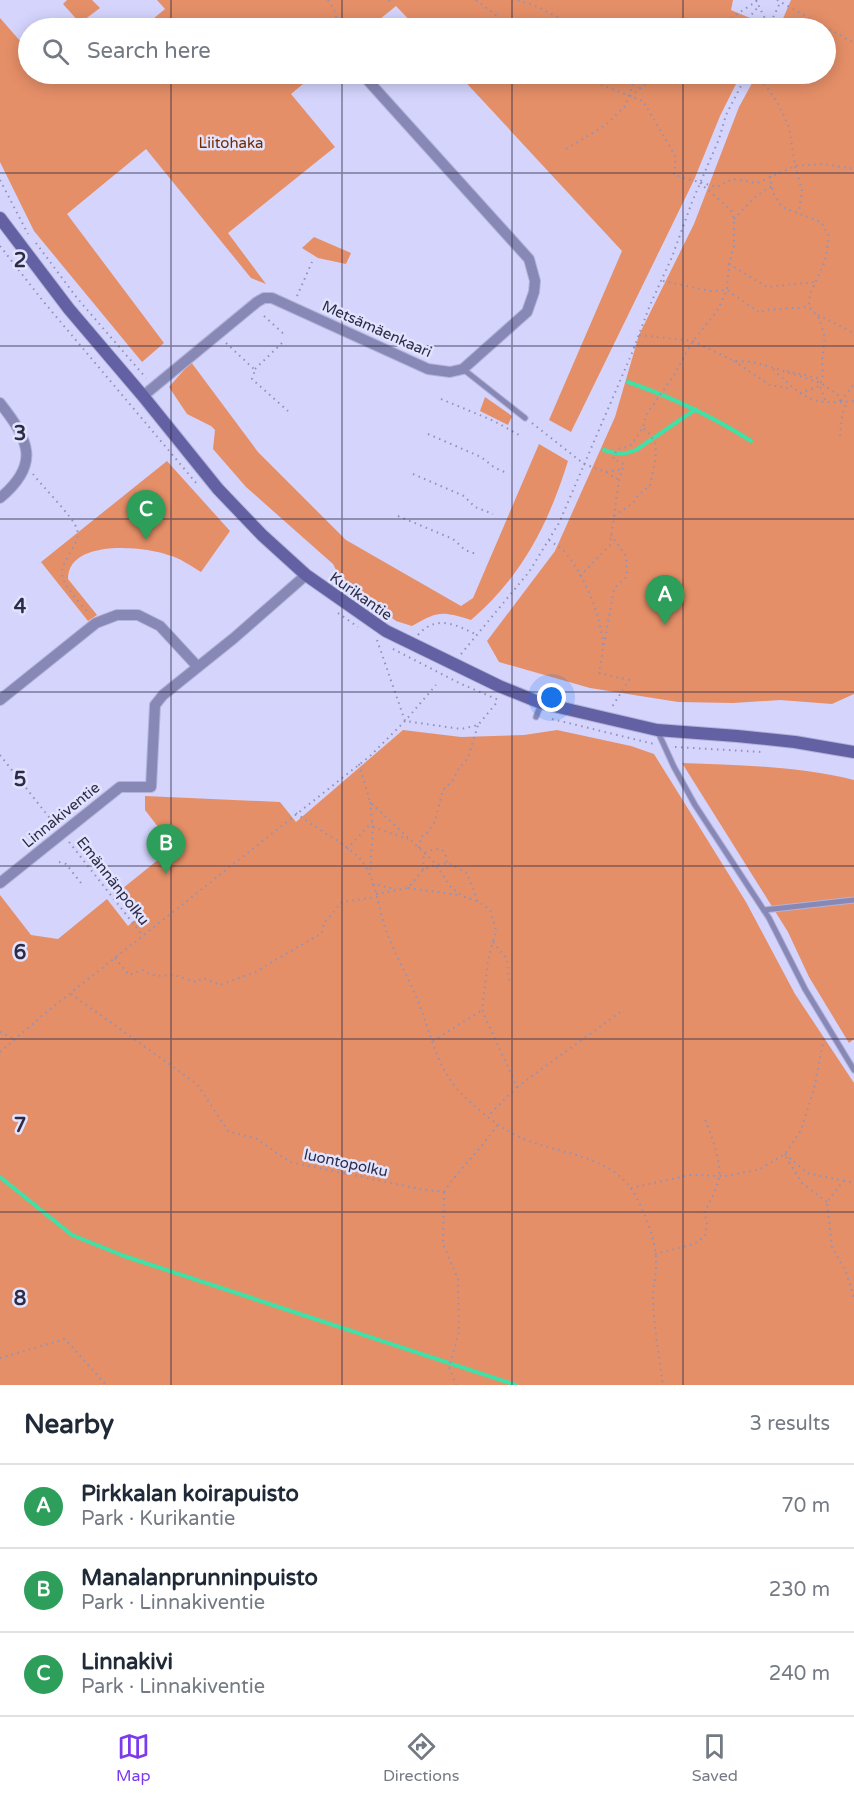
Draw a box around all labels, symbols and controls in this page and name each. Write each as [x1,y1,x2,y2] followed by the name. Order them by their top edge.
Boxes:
[18,18,836,84] search box
[39,35,72,68] icon: search
[87,38,211,64] text: Search here
[199,134,263,152] park label: Liitohaka
[14,249,26,273] text: 2
[319,297,435,361] street label: Metsämäenkaari
[14,422,26,446] text: 3
[126,490,166,540] pin: C
[326,568,396,624] street label: Kurikantie
[646,576,684,625] pin: A
[14,595,27,619] text: 4
[537,683,566,712] your location
[14,768,26,792] text: 5
[19,778,103,852] street label: Linnakiventie
[146,824,186,874] pin: B
[73,833,153,929] street label: Emännänpolku
[14,941,26,965] text: 6
[14,1114,26,1138] text: 7
[302,1145,390,1181] street label: luontopolku
[14,1287,26,1311] text: 8
[24,1409,114,1440] text: Nearby
[750,1412,830,1436] text: 3 results
[81,1481,299,1507] text: Pirkkalan koirapuisto
[36,1494,51,1518] text: A
[781,1494,830,1518] text: 70 m
[81,1507,235,1531] text: Park · Kurikantie
[81,1565,318,1591] text: Manalanprunninpuisto
[37,1578,50,1602] text: B
[769,1578,830,1602] text: 230 m
[81,1591,265,1615] text: Park · Linnakiventie
[81,1649,173,1675] text: Linnakivi
[37,1662,50,1686] text: C
[769,1662,830,1686] text: 240 m
[81,1675,265,1699] text: Park · Linnakiventie
[116,1730,151,1786] tab: Map
[383,1730,459,1786] tab: Directions
[692,1730,738,1786] tab: Saved

